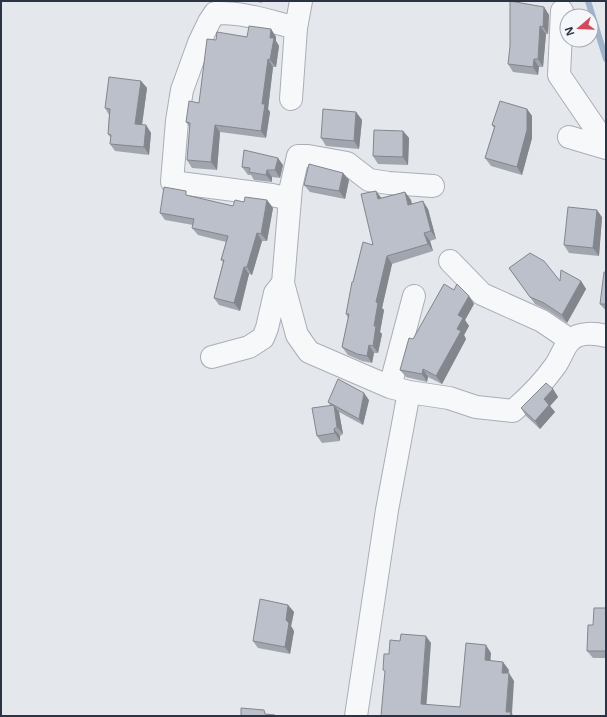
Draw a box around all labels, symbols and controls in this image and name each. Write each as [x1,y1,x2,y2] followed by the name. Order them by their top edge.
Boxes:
[559,8,599,48] north arrow
[561,25,578,38] text: N

